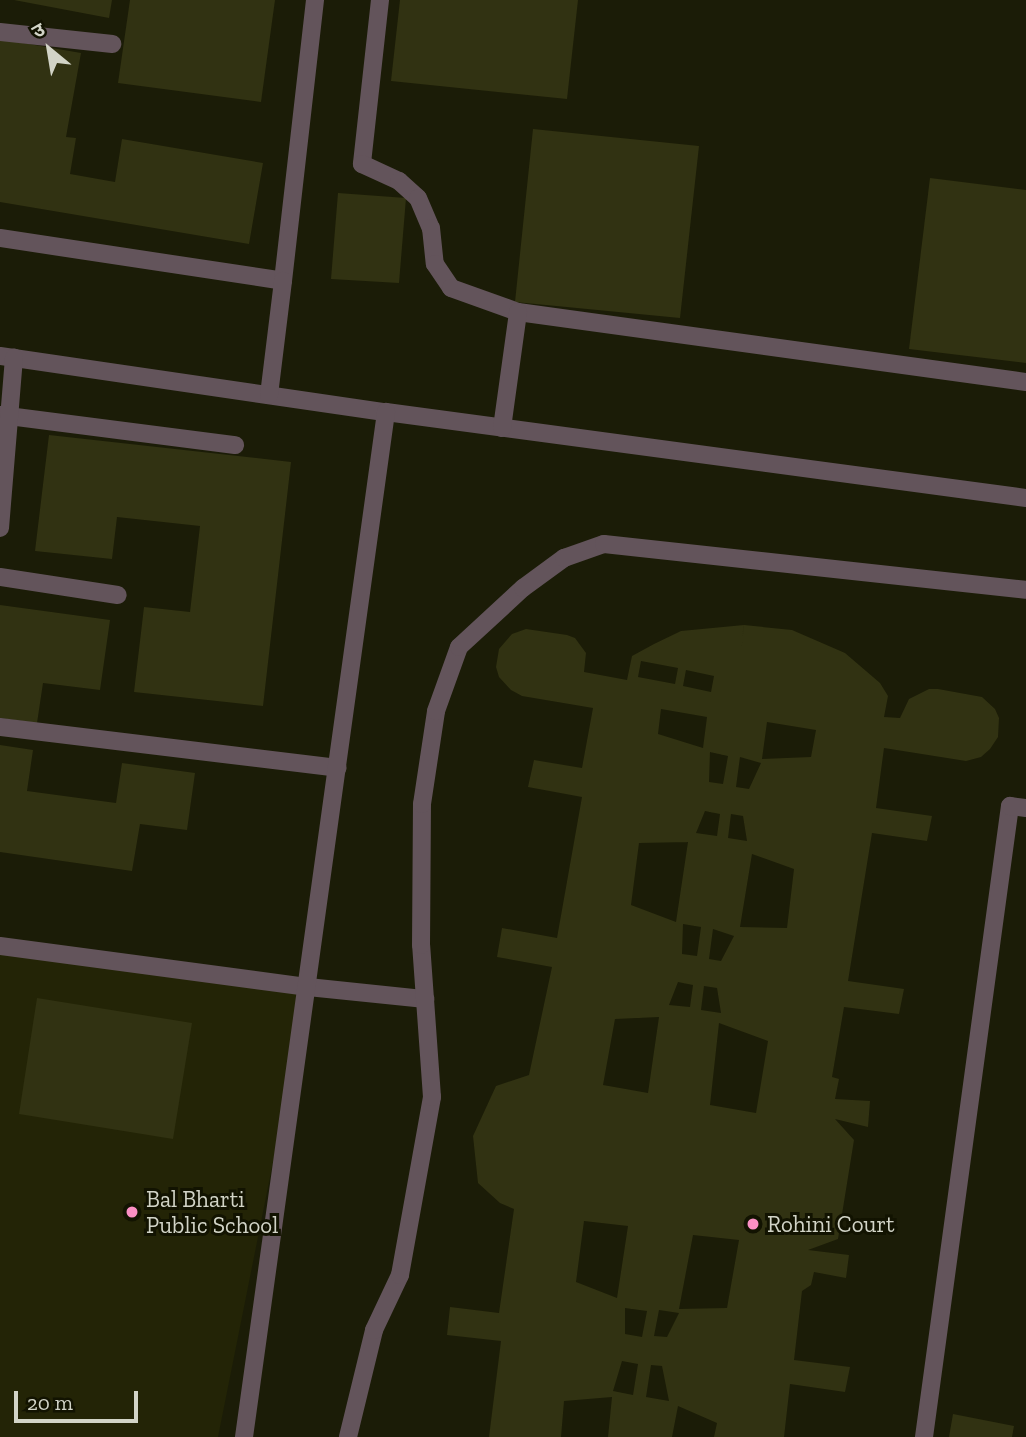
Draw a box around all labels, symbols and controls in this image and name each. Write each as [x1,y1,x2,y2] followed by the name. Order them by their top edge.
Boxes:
[14,14,84,84] north arrow
[28,18,49,43] text: उ
[146,1185,278,1239] place label: Bal Bharti Public School
[124,1204,140,1220] marker: Bal Bharti Public School
[767,1210,895,1238] place label: Rohini Court
[745,1216,761,1232] marker: Rohini Court
[18,1378,142,1422] scale bar
[27,1390,73,1415] text: 20 m

